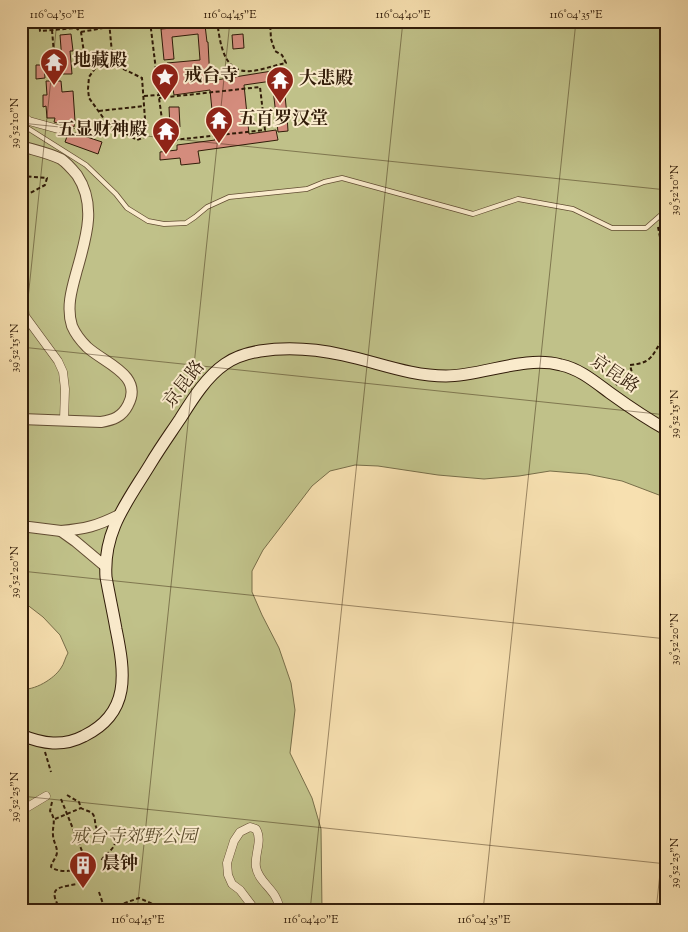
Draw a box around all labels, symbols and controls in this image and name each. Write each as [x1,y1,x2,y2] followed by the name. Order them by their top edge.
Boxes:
[30,6,85,24] text: 116°04'50"E
[203,6,257,24] text: 116°04'45"E
[375,6,431,24] text: 116°04'40"E
[549,6,603,24] text: 116°04'35"E
[39,47,69,86] temple icon: 地藏殿
[73,49,127,75] place label: 地藏殿
[150,62,180,101] place icon: 戒台寺
[184,64,238,90] place label: 戒台寺
[265,65,295,104] temple icon: 大悲殿
[299,67,353,93] place label: 大悲殿
[6,97,24,148] text: 39°52'10"N
[204,105,234,144] temple icon: 五百罗汉堂
[238,107,328,133] place label: 五百罗汉堂
[151,116,181,155] temple icon: 五显财神殿
[57,118,147,144] place label: 五显财神殿
[666,164,684,215] text: 39°52'10"N
[6,323,24,373] text: 39°52'15"N
[584,349,644,401] street label: 京昆路
[158,356,212,414] street label: 京昆路
[666,389,684,439] text: 39°52'15"N
[6,545,24,598] text: 39°52'20"N
[666,612,684,665] text: 39°52'20"N
[6,771,24,822] text: 39°52'25"N
[71,825,200,851] park label: 戒台寺郊野公园
[666,837,684,888] text: 39°52'25"N
[68,850,98,889] building icon: 晨钟
[102,852,138,878] place label: 晨钟
[111,911,165,929] text: 116°04'45"E
[283,911,339,929] text: 116°04'40"E
[457,911,511,929] text: 116°04'35"E

